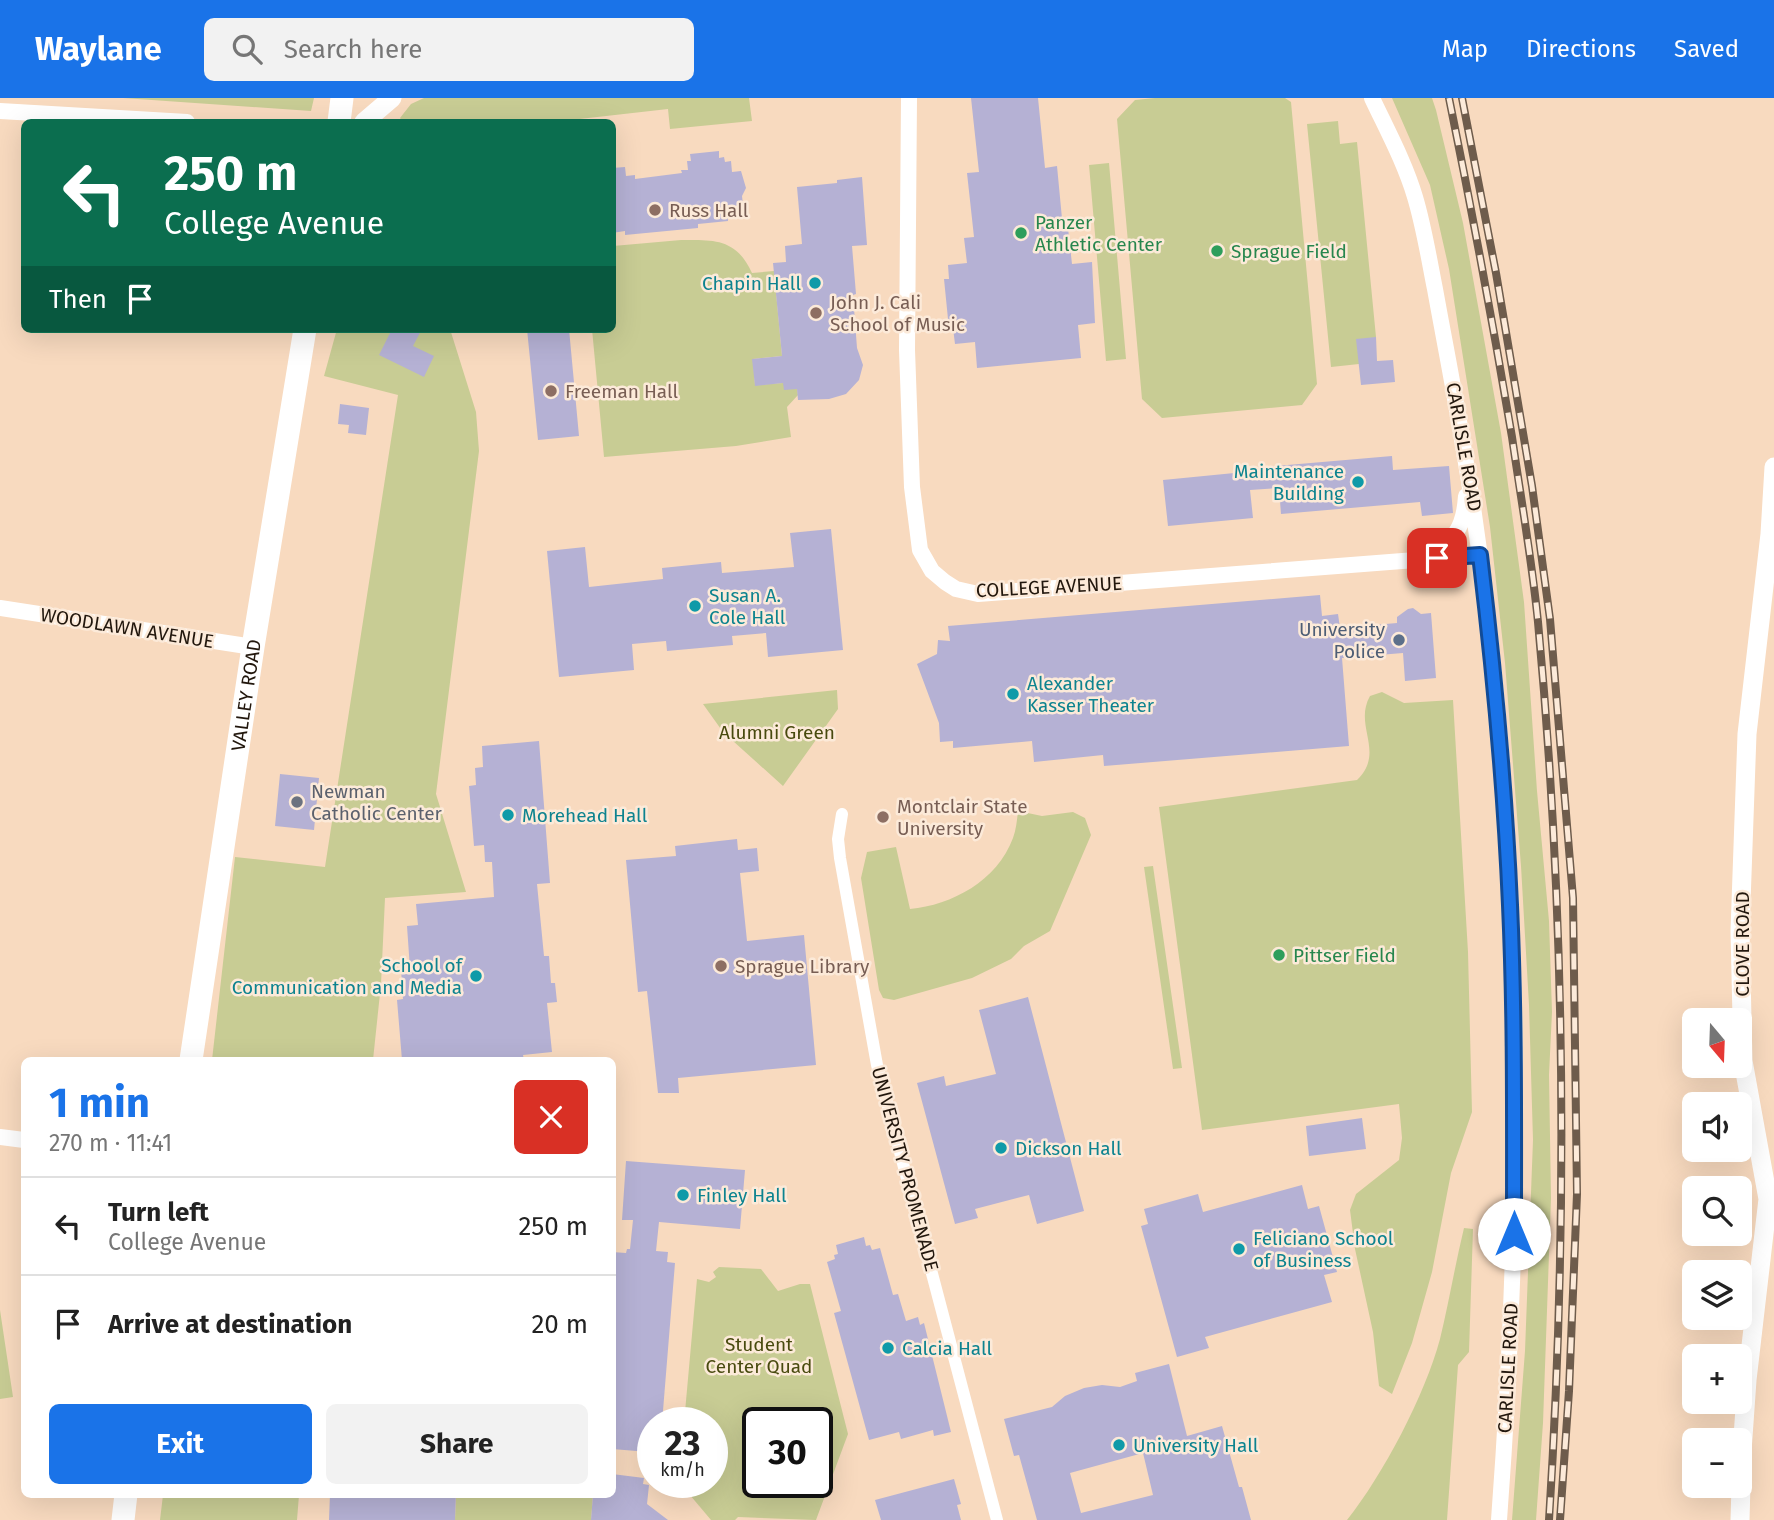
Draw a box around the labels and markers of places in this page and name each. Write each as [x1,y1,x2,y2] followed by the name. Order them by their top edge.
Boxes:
[669,199,749,222] place label: Russ Hall
[647,202,663,218] marker: Russ Hall
[1035,211,1163,256] place label: Panzer Athletic Center
[1013,225,1029,241] marker: Panzer Athletic Center
[1231,240,1347,263] place label: Sprague Field
[1209,243,1225,259] marker: Sprague Field
[702,272,801,295] place label: Chapin Hall
[807,275,823,291] marker: Chapin Hall
[830,291,965,336] place label: John J. Cali School of Music
[808,305,824,321] marker: John J. Cali School of Music
[565,380,679,403] place label: Freeman Hall
[543,383,559,399] marker: Freeman Hall
[1234,460,1344,505] place label: Maintenance Building
[1350,474,1366,490] marker: Maintenance Building
[1407,528,1467,588] pin
[709,584,786,629] place label: Susan A. Cole Hall
[687,598,703,614] marker: Susan A. Cole Hall
[1299,618,1386,663] place label: University Police
[1391,632,1407,648] marker: University Police
[1027,672,1155,717] place label: Alexander Kasser Theater
[1005,686,1021,702] marker: Alexander Kasser Theater
[311,780,443,825] place label: Newman Catholic Center
[289,794,305,810] marker: Newman Catholic Center
[897,795,1028,840] place label: Montclair State University
[522,804,648,827] place label: Morehead Hall
[500,807,516,823] marker: Morehead Hall
[875,809,891,825] marker: Montclair State University
[1293,944,1396,967] place label: Pittser Field
[1271,947,1287,963] marker: Pittser Field
[232,954,464,999] place label: School of Communication and Media
[735,955,870,978] place label: Sprague Library
[713,958,729,974] marker: Sprague Library
[468,968,484,984] marker: School of Communication and Media
[1015,1137,1122,1160] place label: Dickson Hall
[993,1140,1009,1156] marker: Dickson Hall
[697,1184,787,1207] place label: Finley Hall
[675,1187,691,1203] marker: Finley Hall
[1253,1227,1394,1272] place label: Feliciano School of Business
[1231,1241,1247,1257] marker: Feliciano School of Business
[902,1337,993,1360] place label: Calcia Hall
[880,1340,896,1356] marker: Calcia Hall
[1133,1434,1259,1457] place label: University Hall
[1111,1437,1127,1453] marker: University Hall

